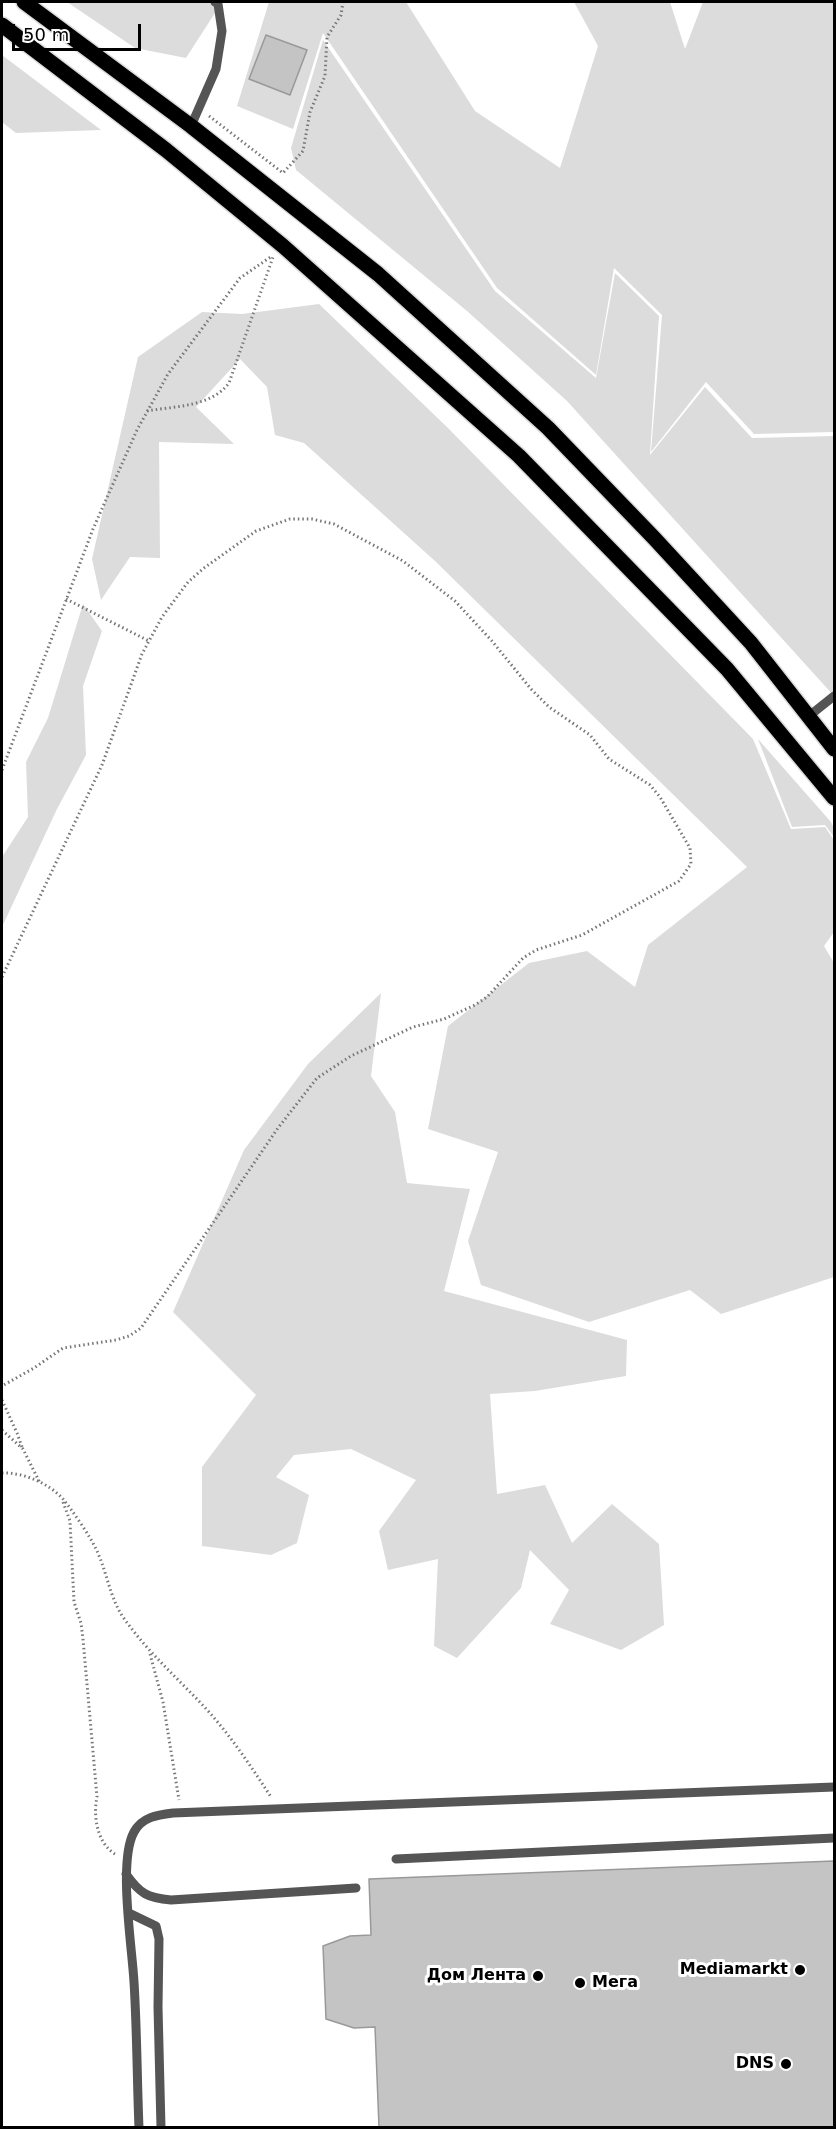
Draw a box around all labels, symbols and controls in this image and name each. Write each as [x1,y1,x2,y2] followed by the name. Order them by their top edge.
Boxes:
[15,12,144,50] scale bar
[23,24,69,45] text: 50 m
[680,1960,788,1980] place label: Mediamarkt
[793,1963,807,1977] marker: Mediamarkt
[427,1966,526,1986] place label: Дом Лента
[531,1969,545,1983] marker: Дом Лента
[592,1973,638,1993] place label: Мега
[573,1976,587,1990] marker: Мега
[736,2054,774,2074] place label: DNS
[779,2057,793,2071] marker: DNS

